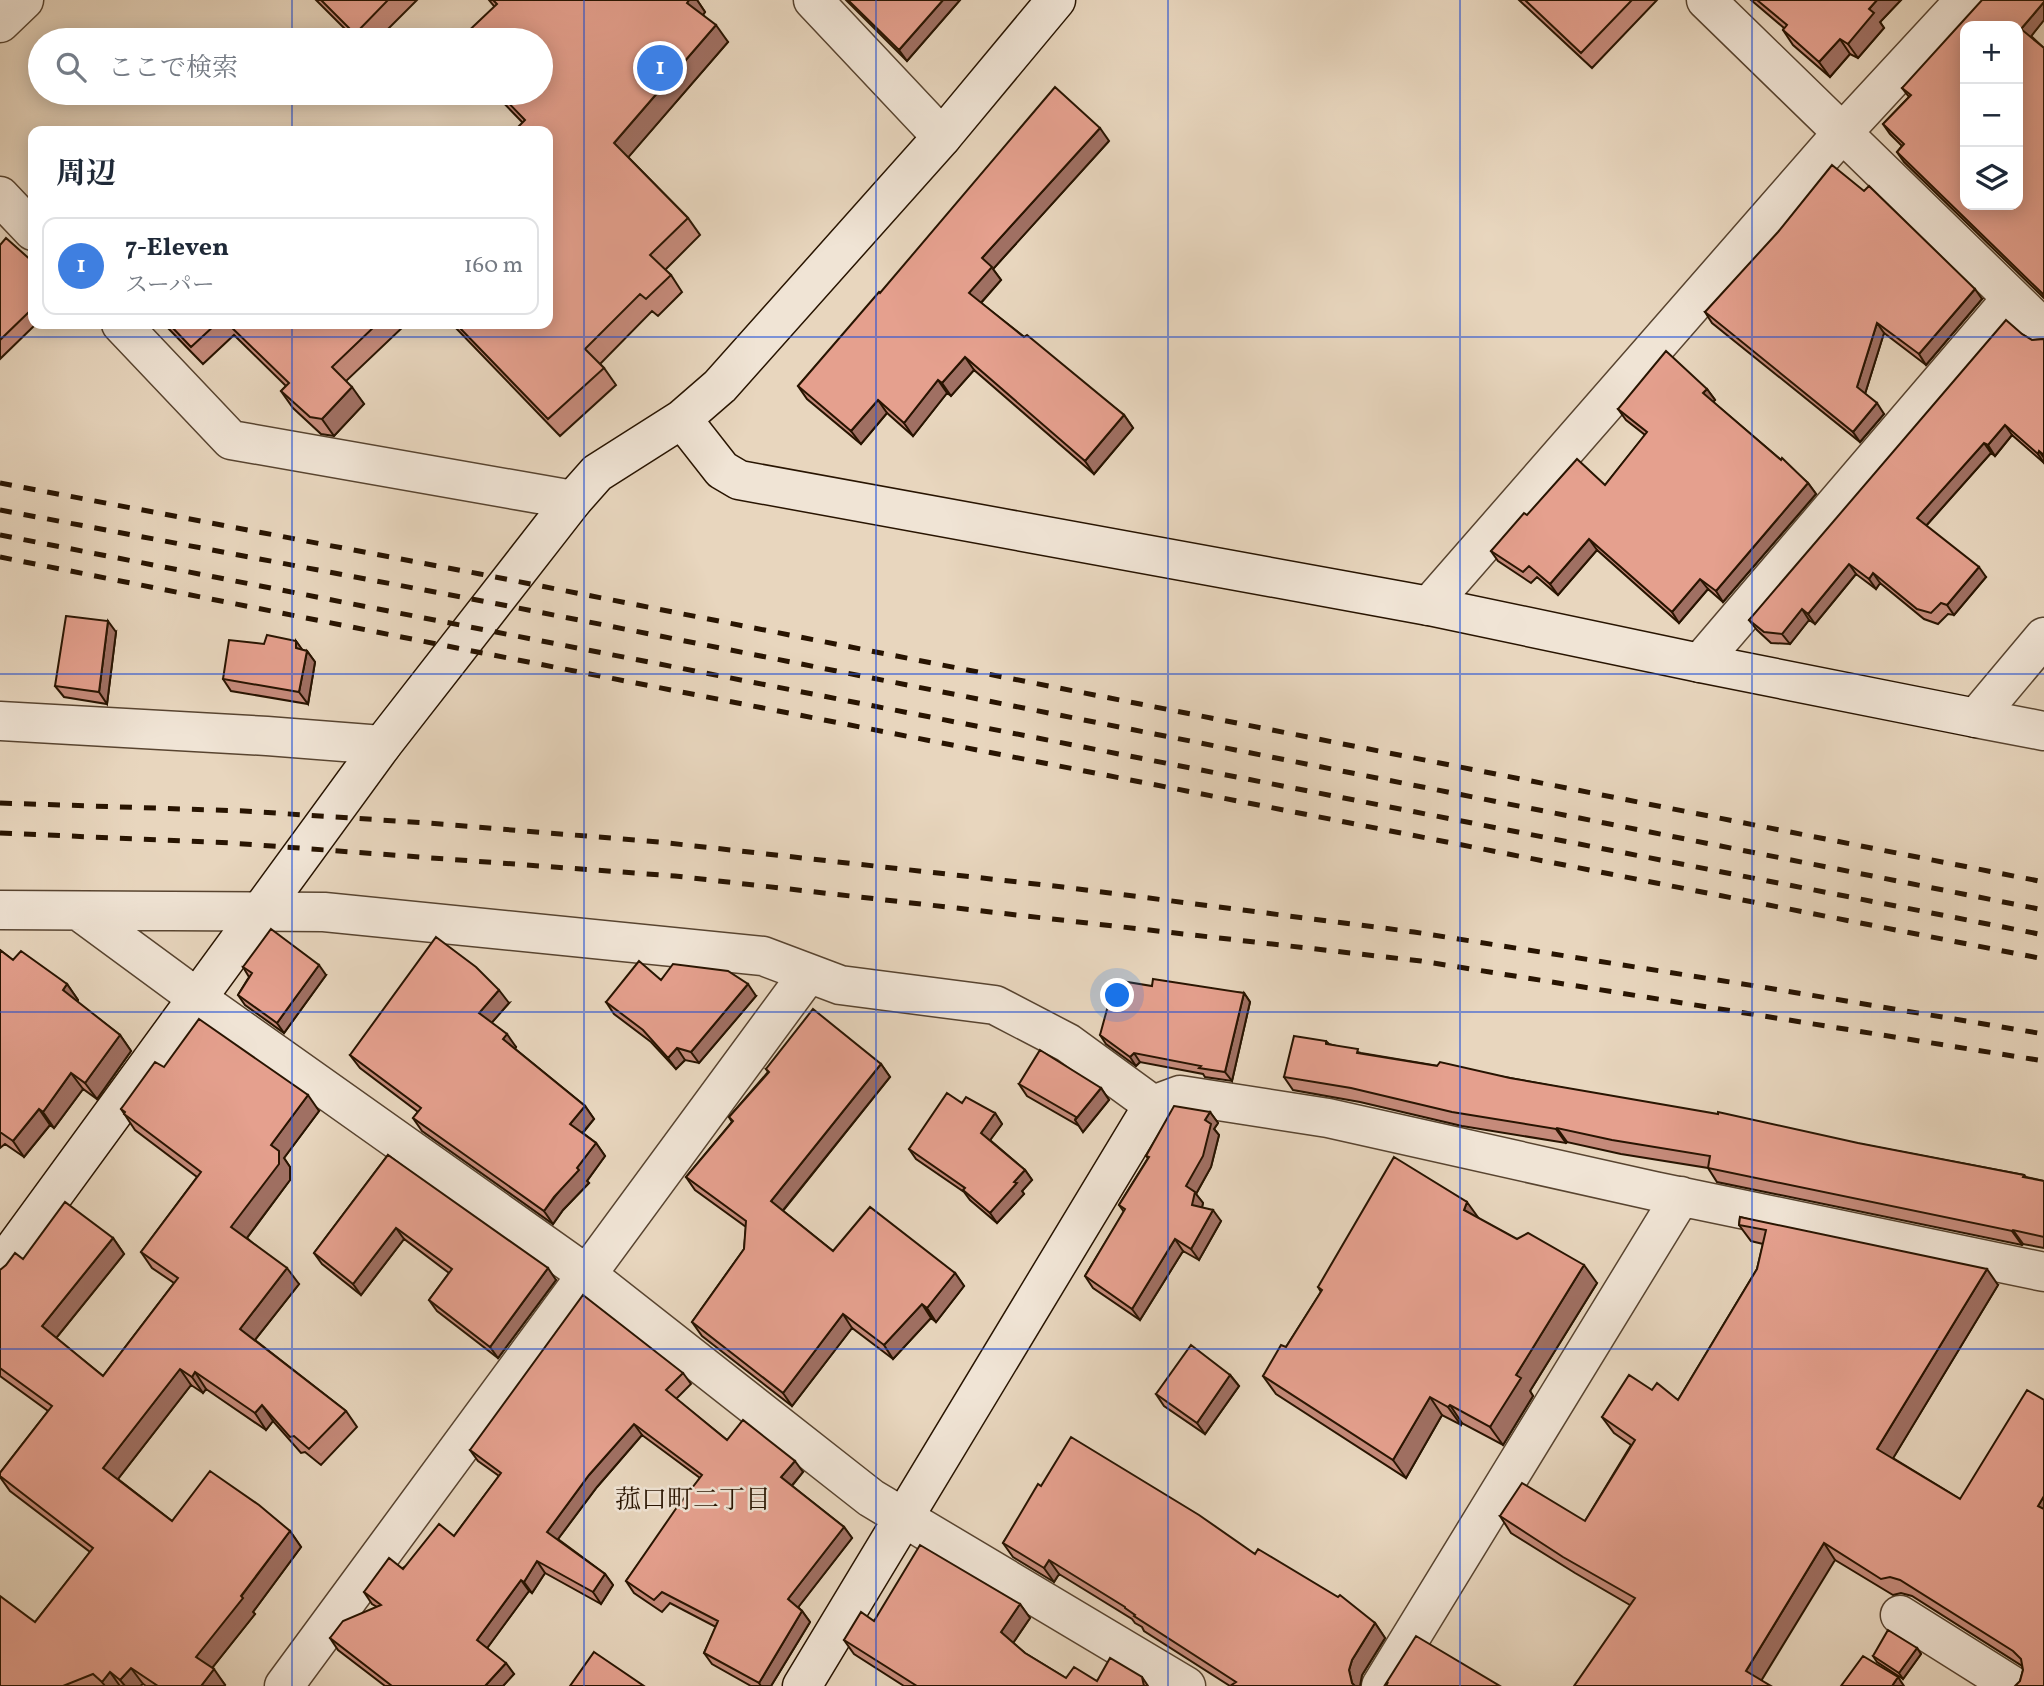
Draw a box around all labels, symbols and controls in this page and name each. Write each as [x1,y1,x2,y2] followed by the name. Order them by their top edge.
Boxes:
[1960,21,2023,210] map controls
[1960,21,2023,84] button: +
[28,28,553,105] search box
[637,42,683,94] pin: 1
[52,48,90,86] icon: search
[108,51,238,87] text: ここで検索
[1960,84,2023,147] button: −
[1960,147,2023,210] button: layers
[56,154,116,196] text: 周辺
[125,230,229,266] text: 7-Eleven
[76,250,86,282] text: 1
[464,250,523,282] text: 160 m
[125,270,215,302] text: スーパー
[1100,978,1134,1012] your location
[615,1483,771,1519] district label: 菰口町二丁目

